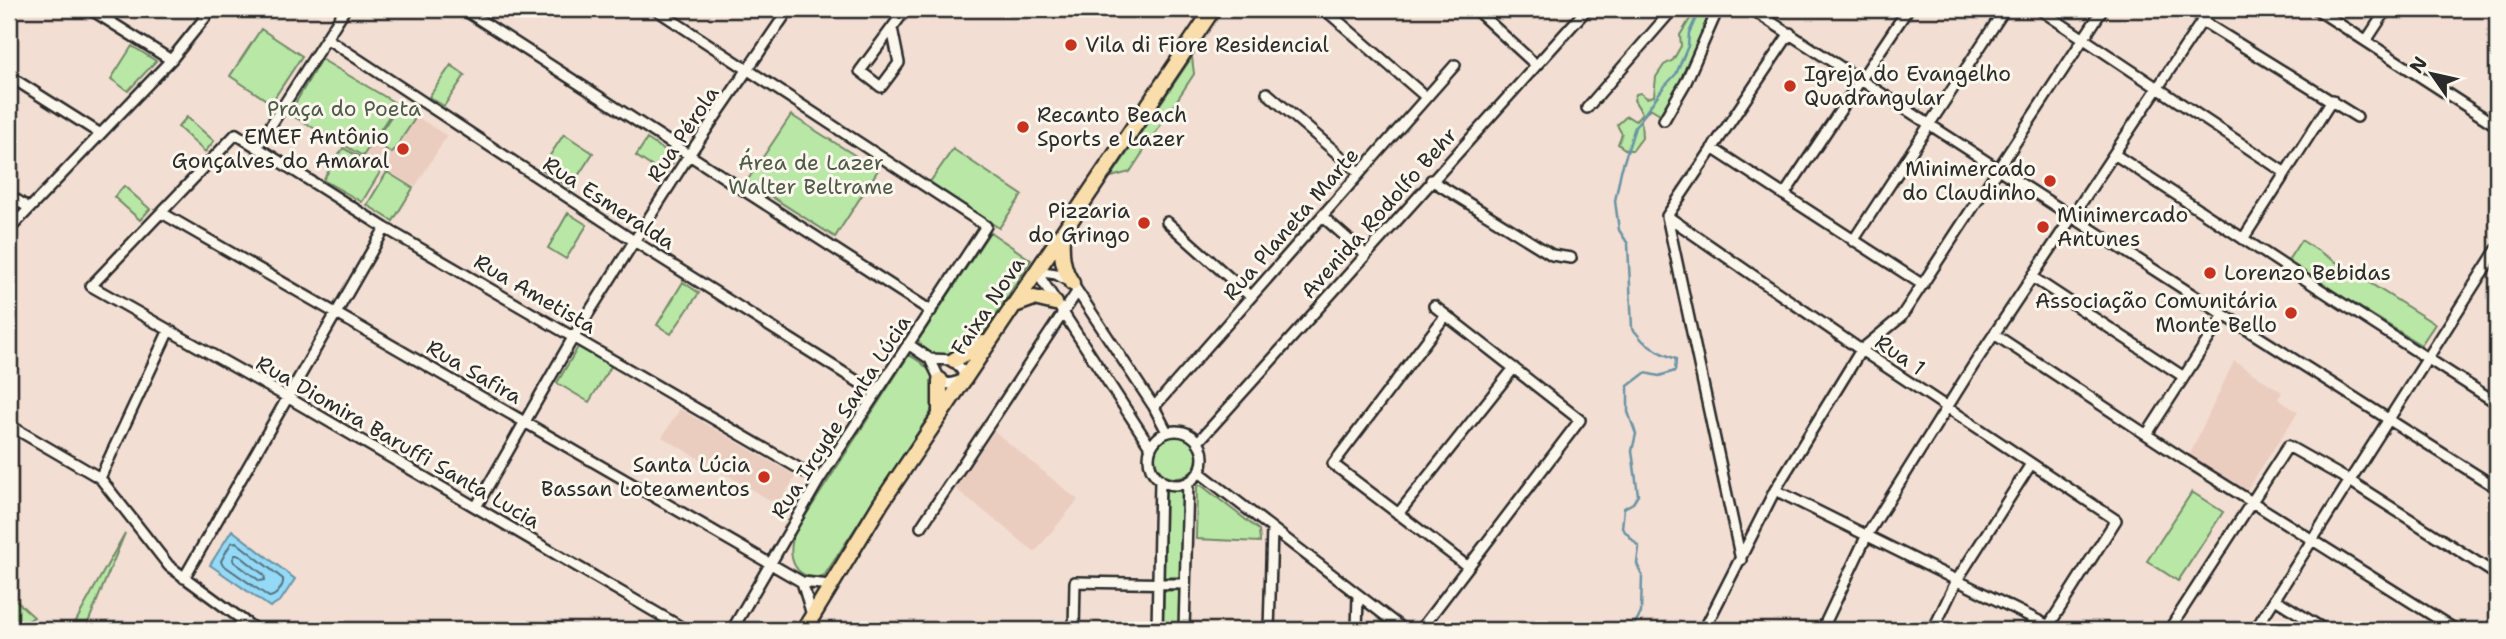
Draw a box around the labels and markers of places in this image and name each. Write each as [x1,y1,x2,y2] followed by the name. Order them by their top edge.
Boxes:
[1085,31,1330,59] place label: Vila di Fiore Residencial
[1063,37,1079,53] marker: Vila di Fiore Residencial
[1804,60,2011,112] place label: Igreja do Evangelho Quadrangular
[1782,78,1798,94] marker: Igreja do Evangelho Quadrangular
[1037,101,1187,153] place label: Recanto Beach Sports e Lazer
[1015,119,1031,135] marker: Recanto Beach Sports e Lazer
[172,123,390,175] place label: EMEF Antônio Gonçalves do Amaral
[395,141,411,157] marker: EMEF Antônio Gonçalves do Amaral
[1902,155,2036,207] place label: Minimercado do Claudinho
[2042,173,2058,189] marker: Minimercado do Claudinho
[1028,197,1130,249] place label: Pizzaria do Gringo
[2057,201,2188,253] place label: Minimercado Antunes
[1136,215,1152,231] marker: Pizzaria do Gringo
[2035,219,2051,235] marker: Minimercado Antunes
[2224,259,2391,287] place label: Lorenzo Bebidas
[2202,265,2218,281] marker: Lorenzo Bebidas
[2035,287,2277,339] place label: Associação Comunitária Monte Bello
[2283,305,2299,321] marker: Associação Comunitária Monte Bello
[541,451,750,503] place label: Santa Lúcia Bassan Loteamentos
[756,469,772,485] marker: Santa Lúcia Bassan Loteamentos

